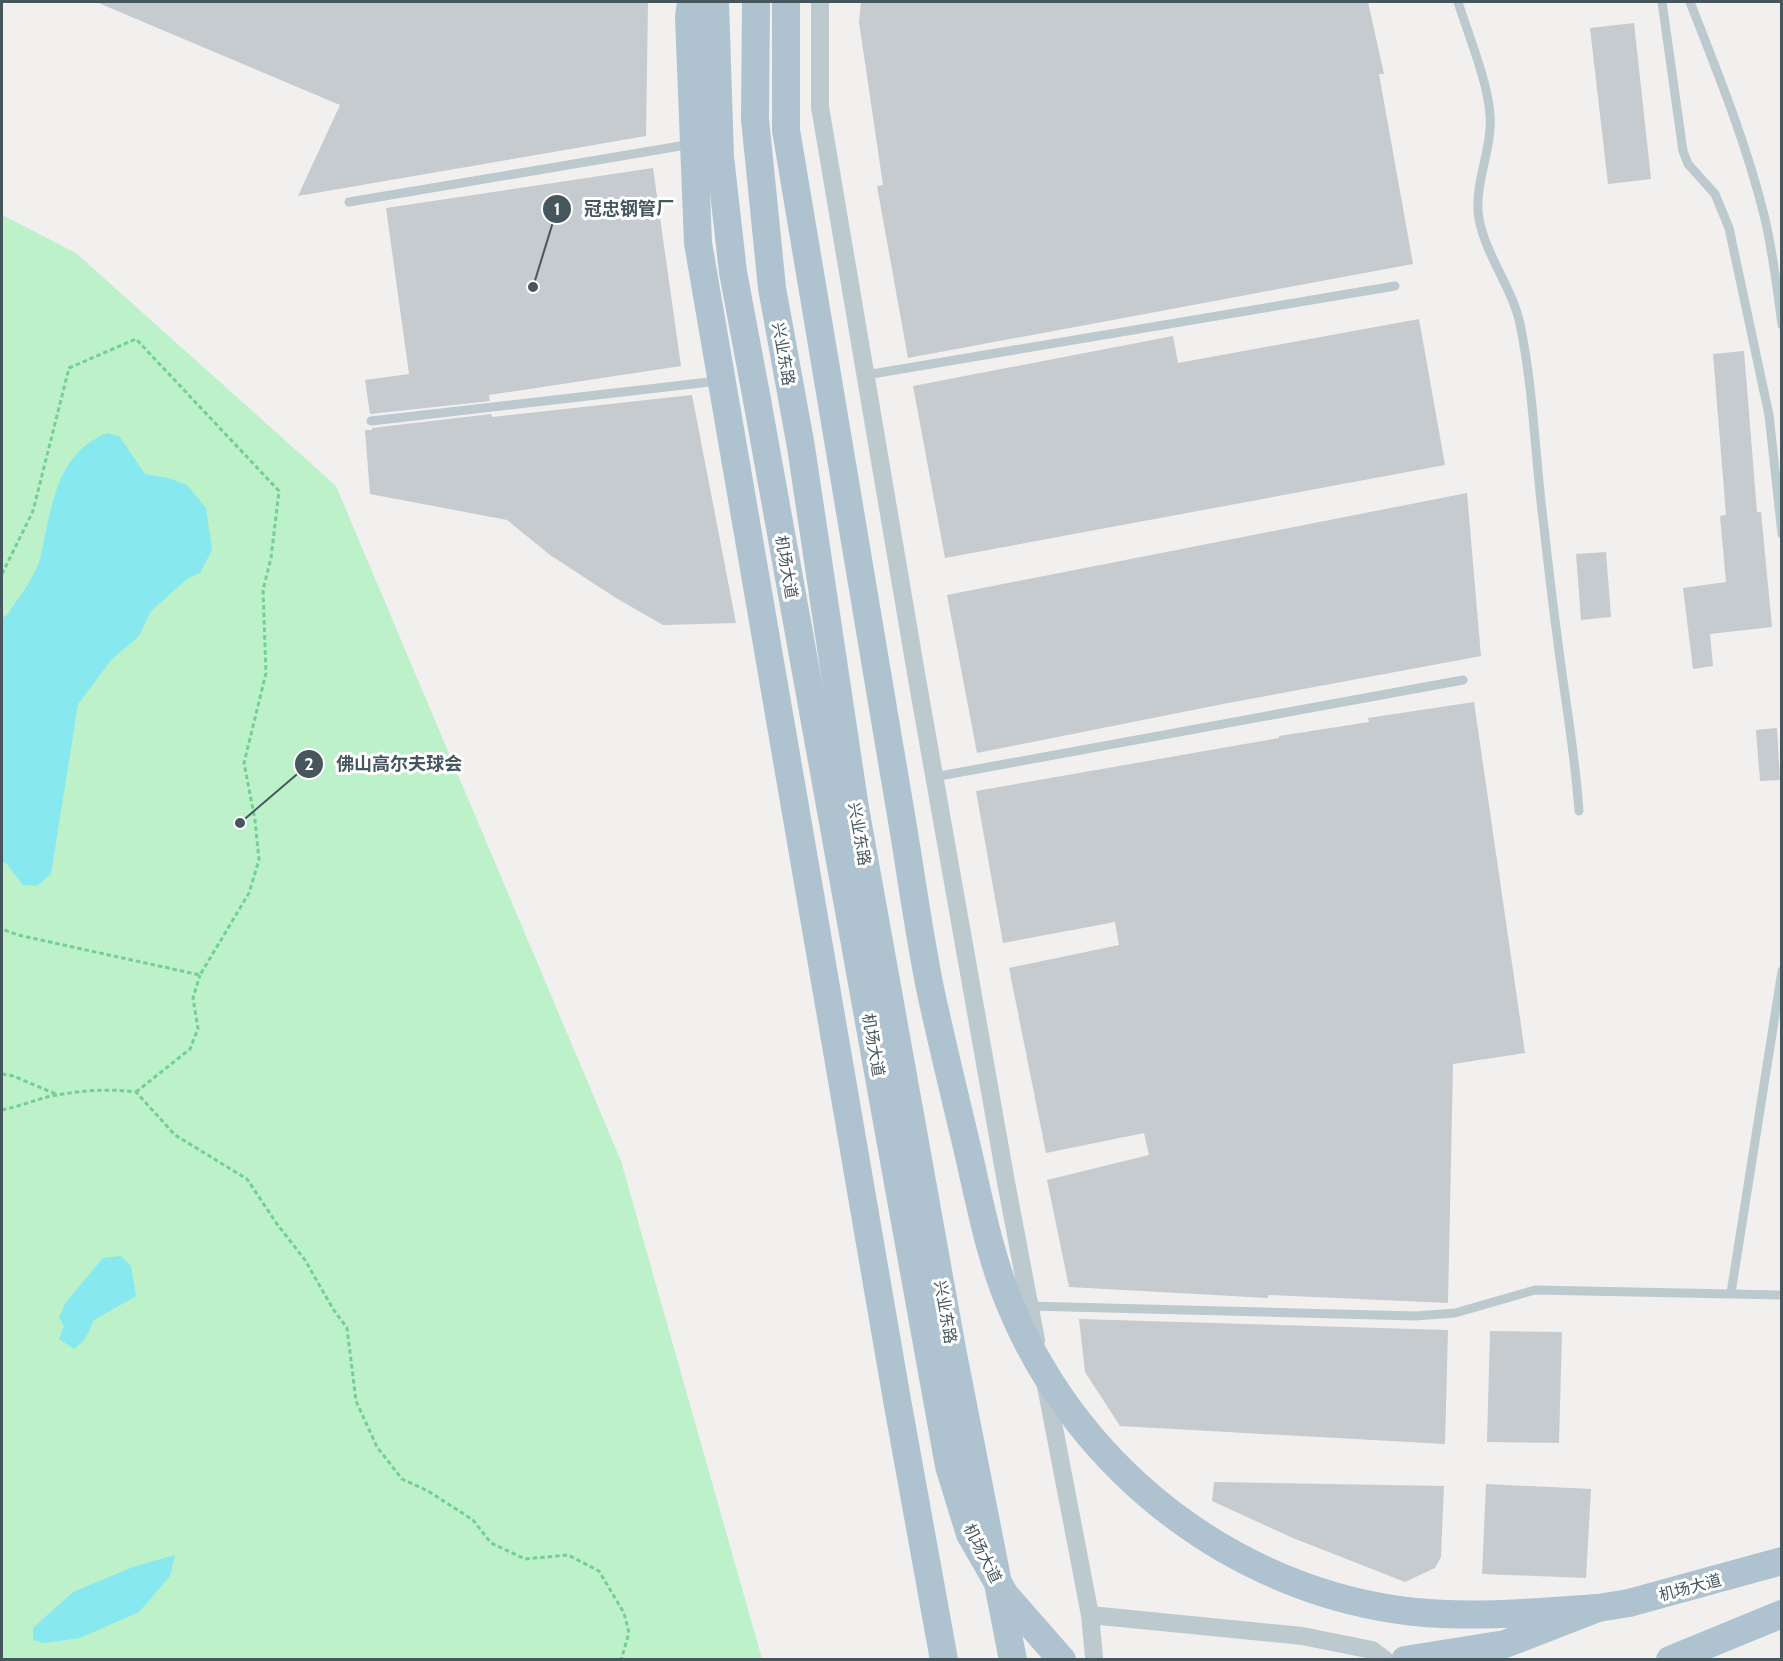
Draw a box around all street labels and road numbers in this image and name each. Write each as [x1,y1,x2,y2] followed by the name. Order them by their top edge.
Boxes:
[769,321,798,387] street label: 兴业东路
[772,534,801,600] street label: 机场大道
[845,801,874,867] street label: 兴业东路
[859,1012,888,1078] street label: 机场大道
[931,1279,960,1345] street label: 兴业东路
[960,1520,1006,1586] street label: 机场大道
[1657,1570,1724,1605] street label: 机场大道

